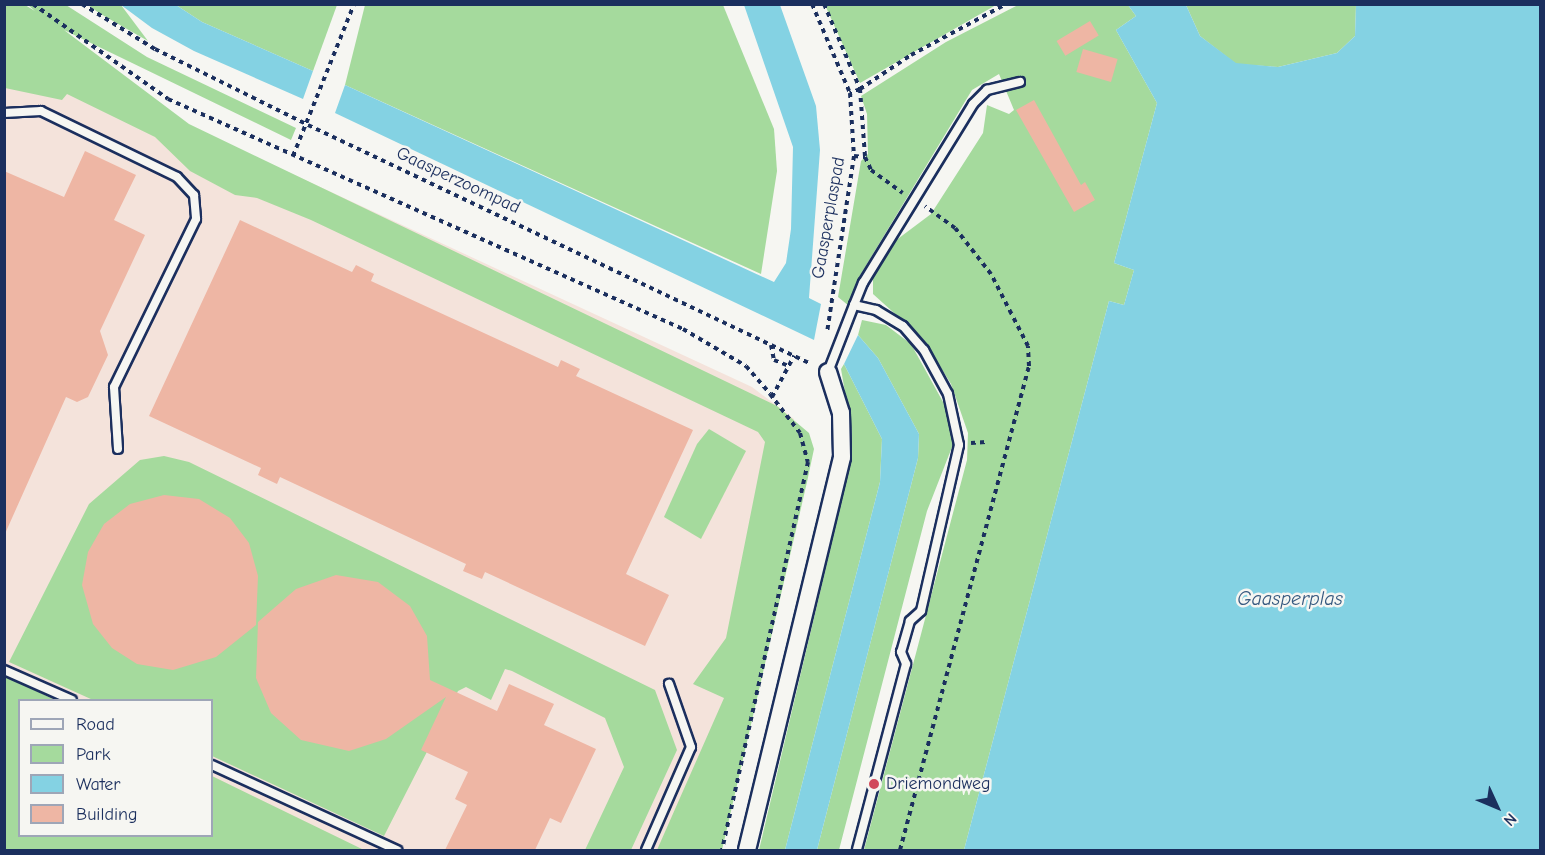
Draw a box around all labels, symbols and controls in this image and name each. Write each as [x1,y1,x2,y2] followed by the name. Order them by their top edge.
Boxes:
[393,143,523,219] street label: Gaasperzoompad
[808,155,850,281] street label: Gaasperplaspad
[1237,586,1343,610] water label: Gaasperplas
[18,699,213,837] legend
[76,714,115,735] text: Road
[76,744,110,765] text: Park
[886,773,990,795] place label: Driemondweg
[76,774,120,795] text: Water
[867,777,881,791] marker: Driemondweg
[1467,777,1527,837] north arrow
[76,804,138,825] text: Building
[1500,809,1520,830] text: N

